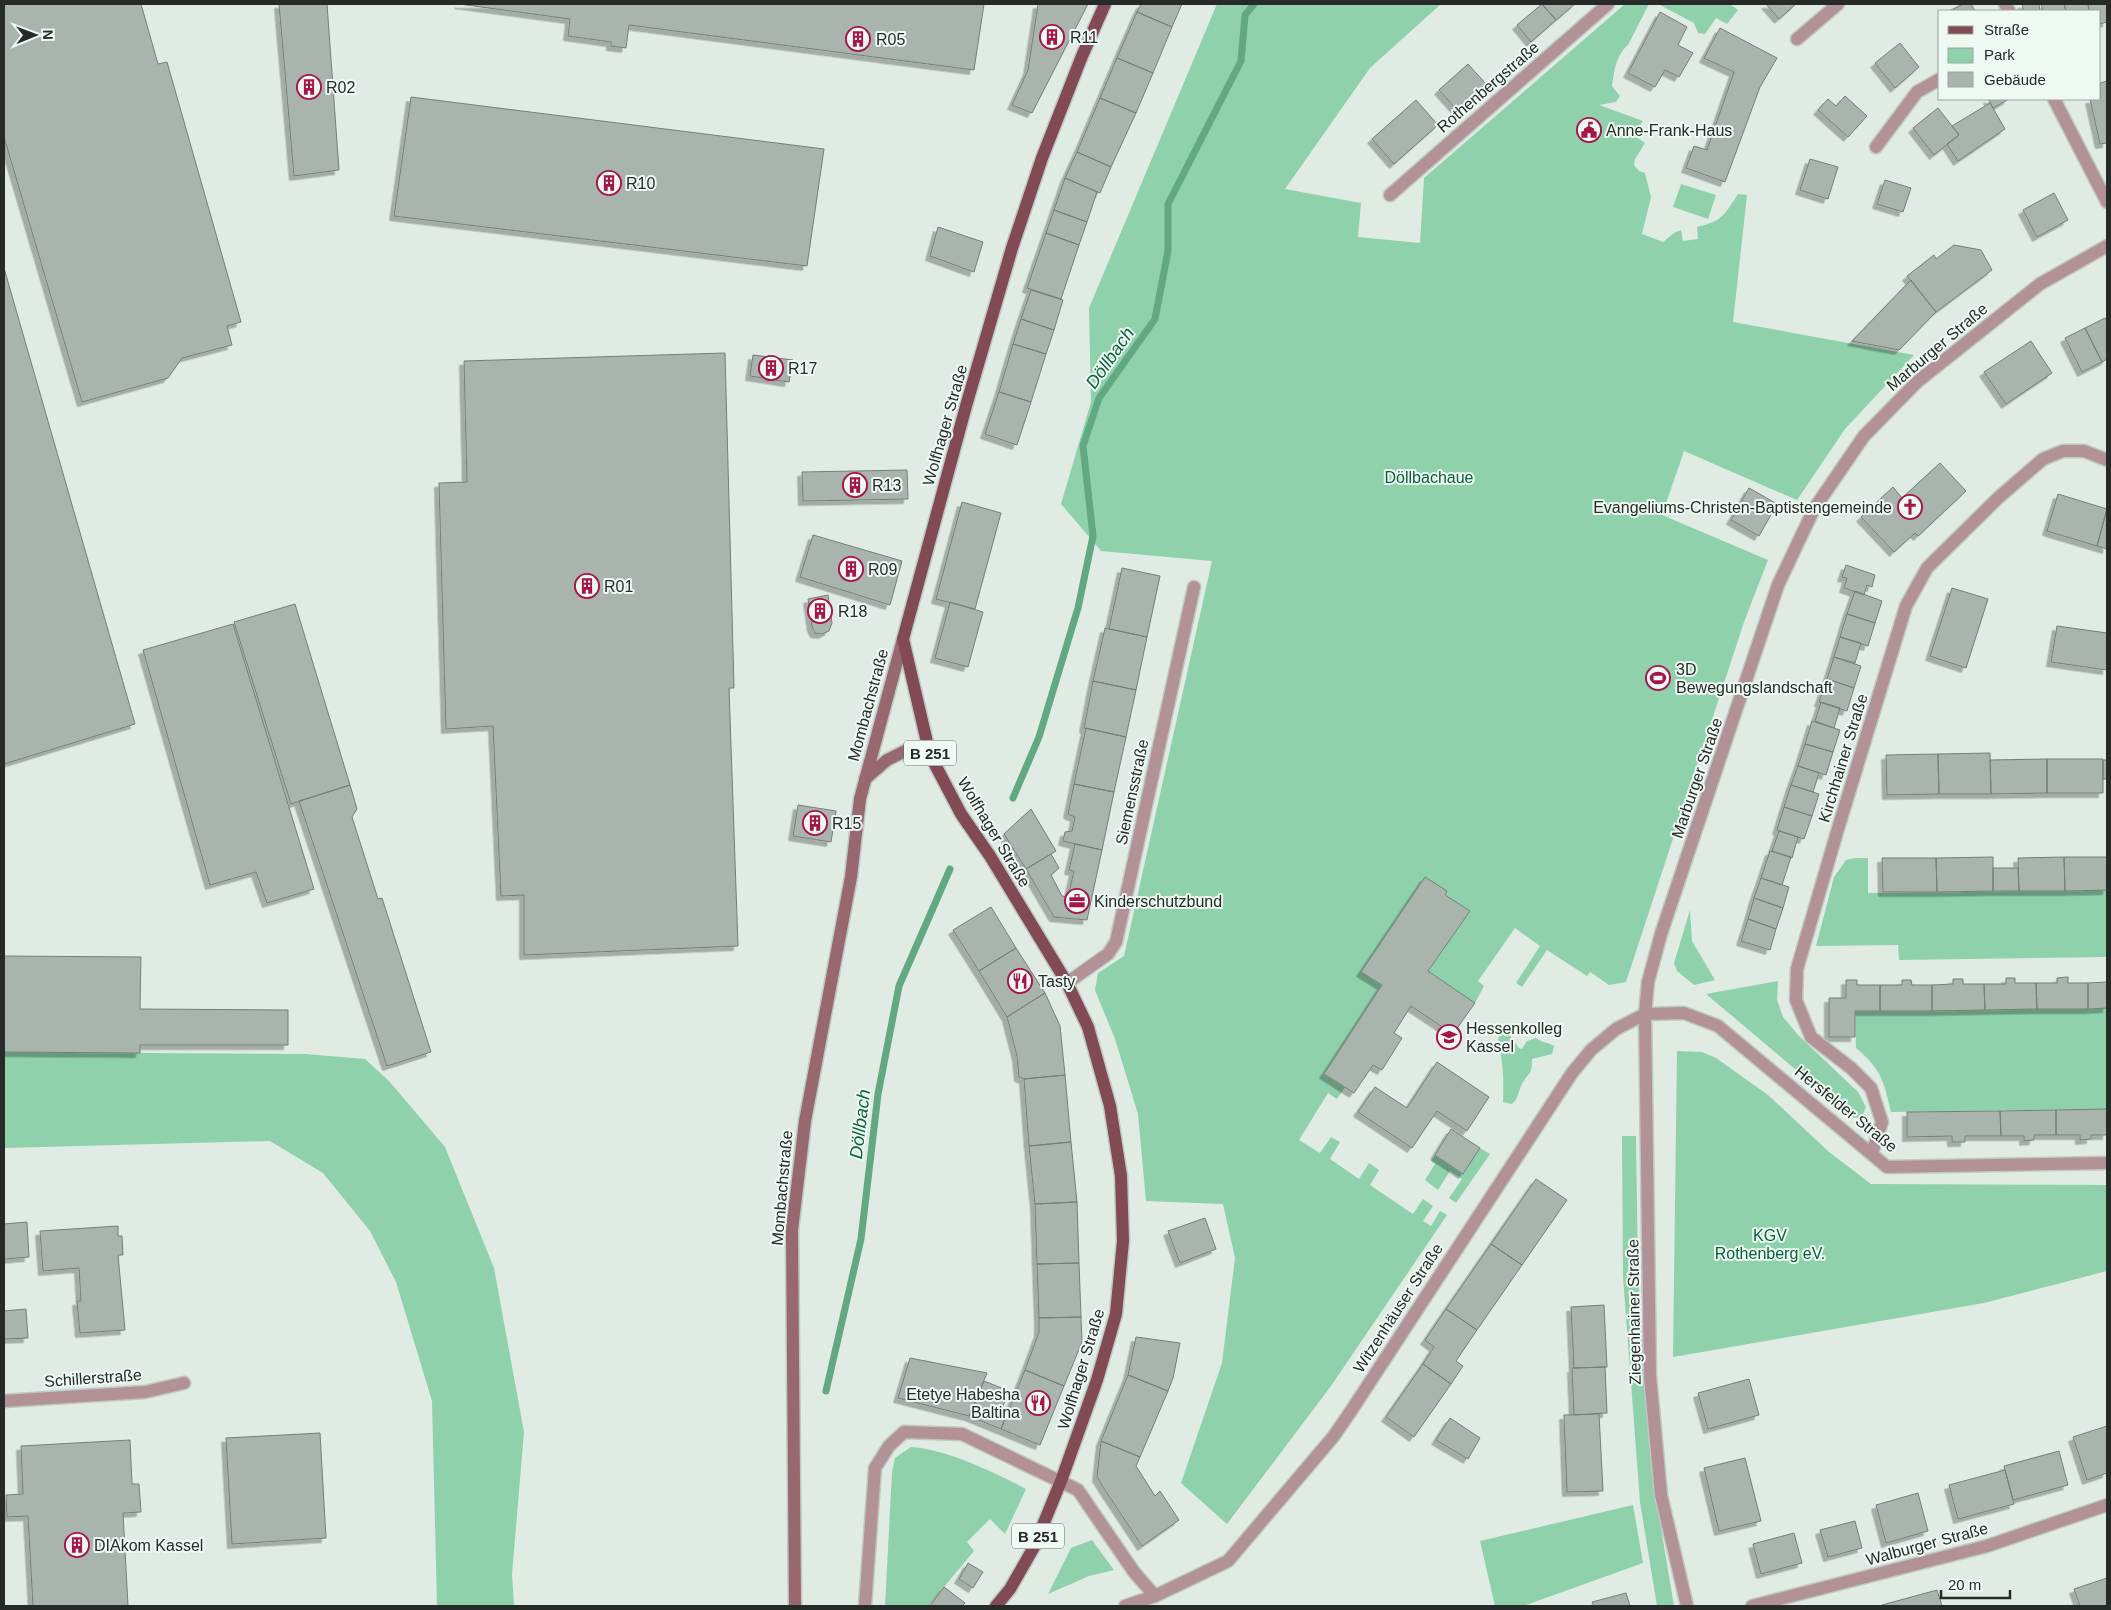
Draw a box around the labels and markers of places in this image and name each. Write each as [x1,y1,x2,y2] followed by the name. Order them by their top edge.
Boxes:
[1039,24,1065,50] building icon: R11
[845,26,871,52] building icon: R05
[1070,29,1098,46] place label: R11
[876,31,905,48] place label: R05
[296,74,322,100] building icon: R02
[326,79,355,96] place label: R02
[1576,117,1602,143] public building icon: Anne-Frank-Haus
[1606,122,1732,139] place label: Anne-Frank-Haus
[596,170,622,196] building icon: R10
[626,175,655,192] place label: R10
[758,355,784,381] building icon: R17
[788,360,817,377] place label: R17
[842,472,868,498] building icon: R13
[872,477,901,494] place label: R13
[1897,494,1923,520] church icon: Evangeliums-Christen-Baptistengemeinde
[1593,499,1892,516] place label: Evangeliums-Christen-Baptistengemeinde
[838,556,864,582] building icon: R09
[868,561,897,578] place label: R09
[574,573,600,599] building icon: R01
[604,578,633,595] place label: R01
[807,598,833,624] building icon: R18
[838,603,867,620] place label: R18
[1676,661,1833,696] place label: 3D Bewegungslandschaft
[1645,665,1671,691] sports icon: 3D Bewegungslandschaft
[802,810,828,836] building icon: R15
[832,815,861,832] place label: R15
[1064,888,1090,914] office icon: Kinderschutzbund
[1094,893,1222,910] place label: Kinderschutzbund
[1007,968,1033,994] restaurant icon: Tasty
[1038,973,1075,990] place label: Tasty
[1466,1020,1562,1055] place label: Hessenkolleg Kassel
[1436,1024,1462,1050] school or university icon: Hessenkolleg Kassel
[906,1386,1020,1421] place label: Etetye Habesha Baltina
[1025,1390,1051,1416] restaurant icon: Etetye Habesha Baltina
[64,1532,90,1558] building icon: DIAkom Kassel
[94,1537,203,1554] place label: DIAkom Kassel

